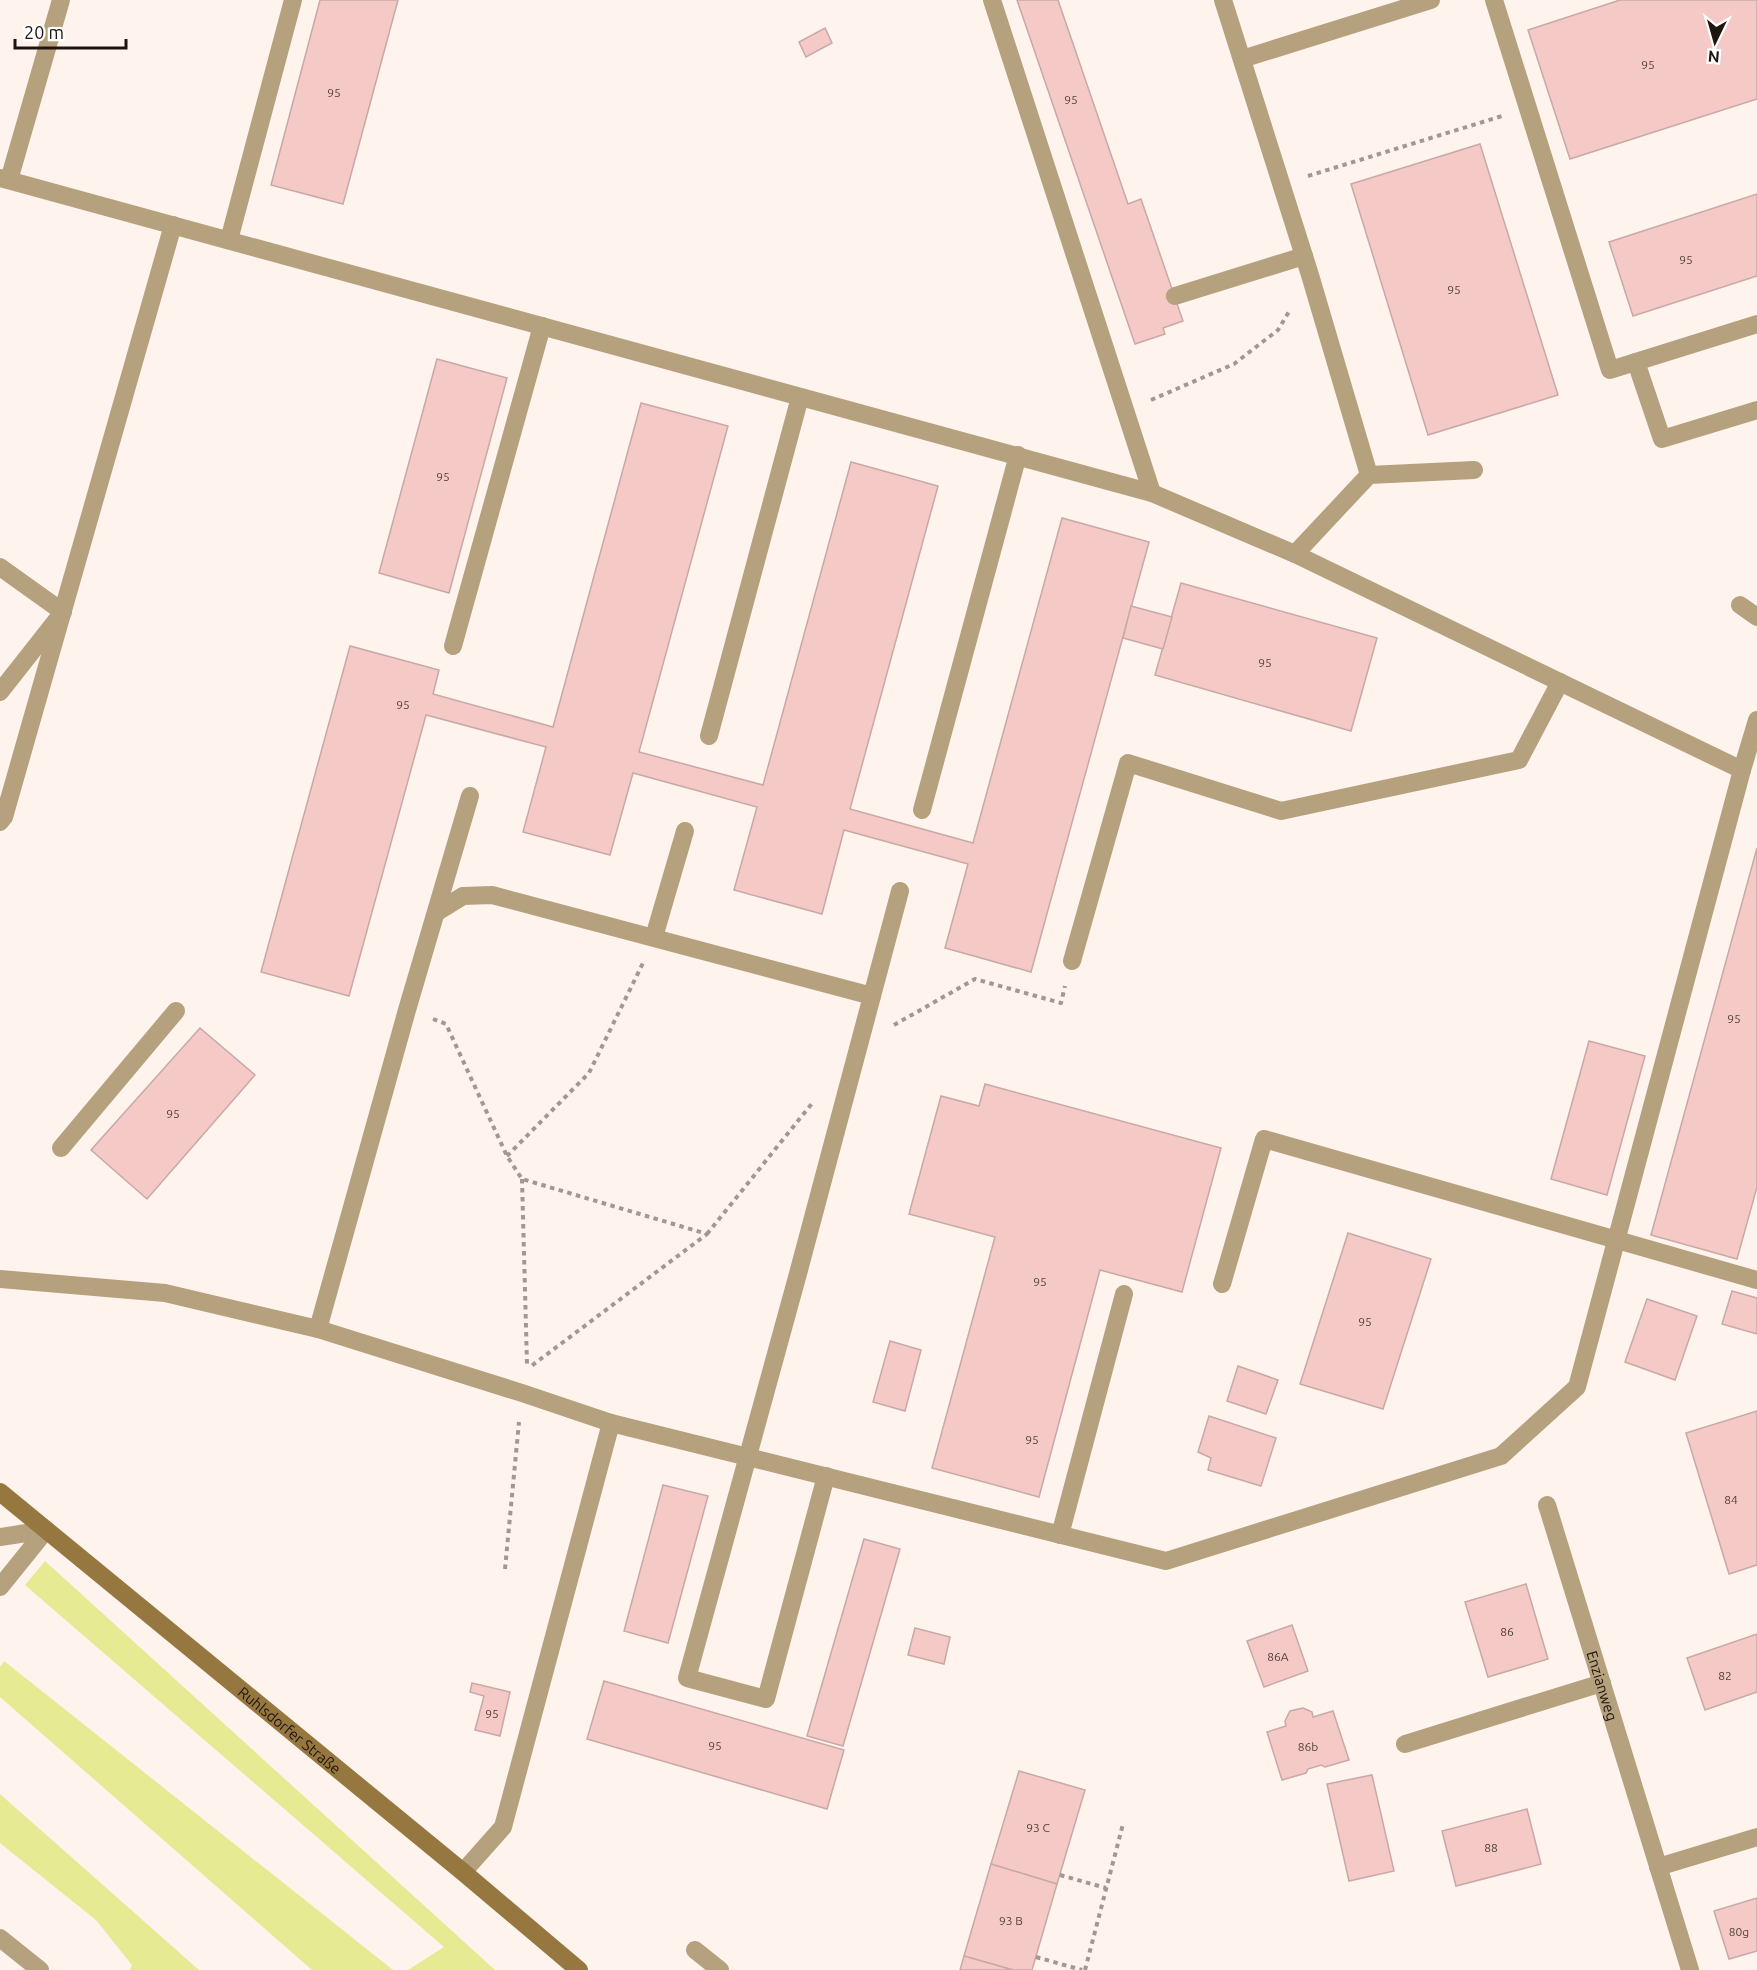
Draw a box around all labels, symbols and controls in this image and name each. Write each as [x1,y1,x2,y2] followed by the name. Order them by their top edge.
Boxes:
[15,12,126,50] scale bar
[1685,12,1745,72] north arrow
[24,22,64,42] text: 20 m
[1707,47,1720,66] text: N
[1641,58,1655,71] house number: 95
[327,86,341,99] house number: 95
[1064,93,1078,106] house number: 95
[1679,253,1693,266] house number: 95
[1447,283,1461,296] house number: 95
[436,470,450,483] house number: 95
[1258,656,1272,669] house number: 95
[396,698,410,711] house number: 95
[1727,1012,1741,1025] house number: 95
[166,1107,180,1120] house number: 95
[1033,1275,1047,1288] house number: 95
[1358,1315,1372,1328] house number: 95
[1025,1433,1039,1446] house number: 95
[1724,1493,1738,1506] house number: 84
[1500,1625,1514,1638] house number: 86
[1584,1649,1621,1723] street label: Enzianweg
[1267,1650,1289,1663] house number: 86A
[1718,1669,1732,1682] house number: 82
[235,1683,345,1777] street label: Ruhlsdorfer Straße
[485,1707,499,1720] house number: 95
[708,1739,722,1752] house number: 95
[1298,1740,1318,1753] house number: 86b
[1026,1821,1050,1834] house number: 93 C
[1484,1841,1498,1854] house number: 88
[999,1914,1023,1927] house number: 93 B
[1729,1925,1749,1938] house number: 80g

